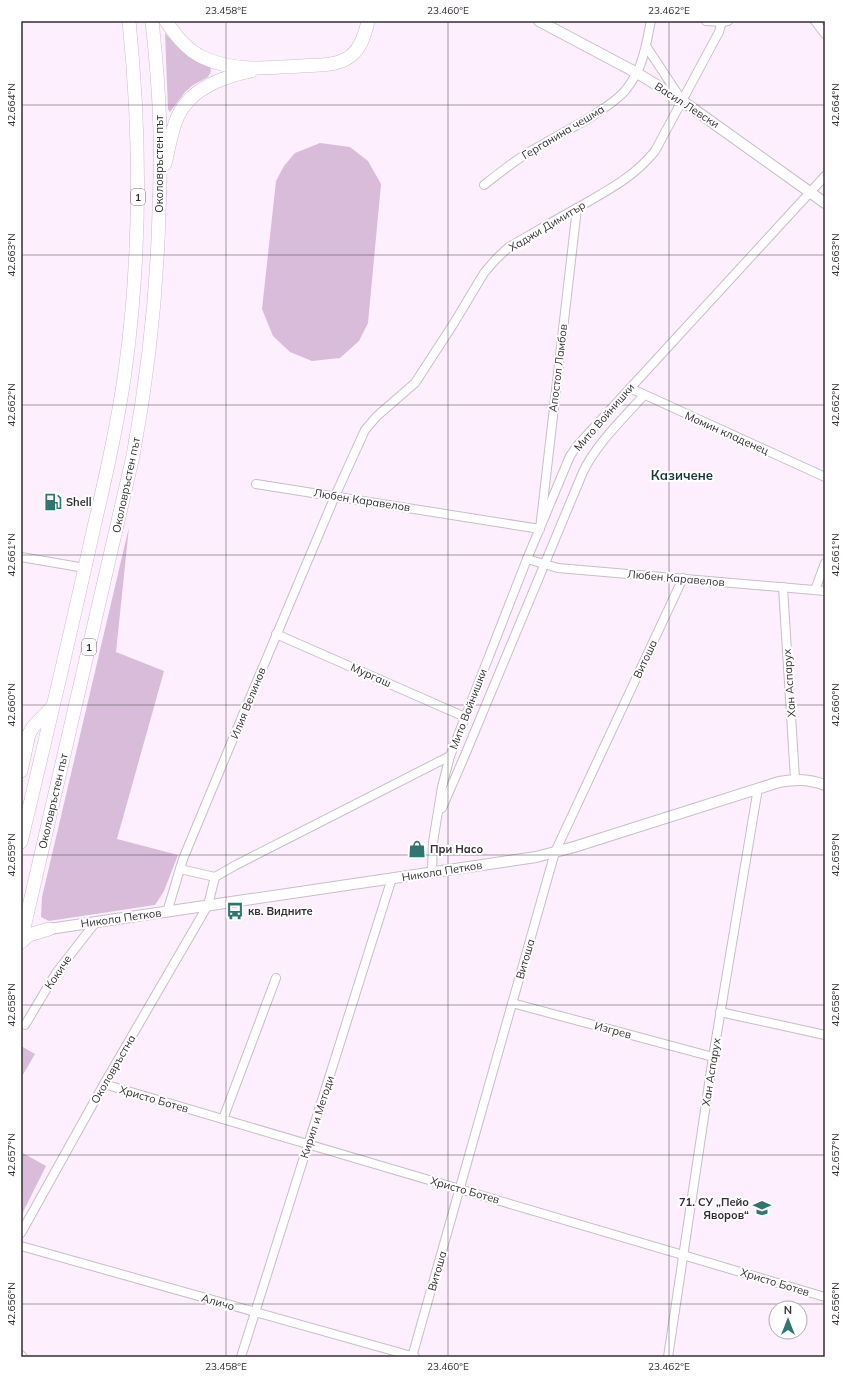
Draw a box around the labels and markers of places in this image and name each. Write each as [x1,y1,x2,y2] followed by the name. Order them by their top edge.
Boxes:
[43,492,63,512] fuel station icon: Shell
[66,495,92,509] place label: Shell
[407,839,427,859] shop icon: При Насо
[430,842,483,856] place label: При Насо
[225,901,245,921] bus stop icon: кв. Видните
[248,904,313,918] place label: кв. Видните
[679,1195,749,1222] place label: 71. СУ „Пейо Яворов“
[752,1198,772,1218] school or university icon: 71. СУ „Пейо Яворов“

